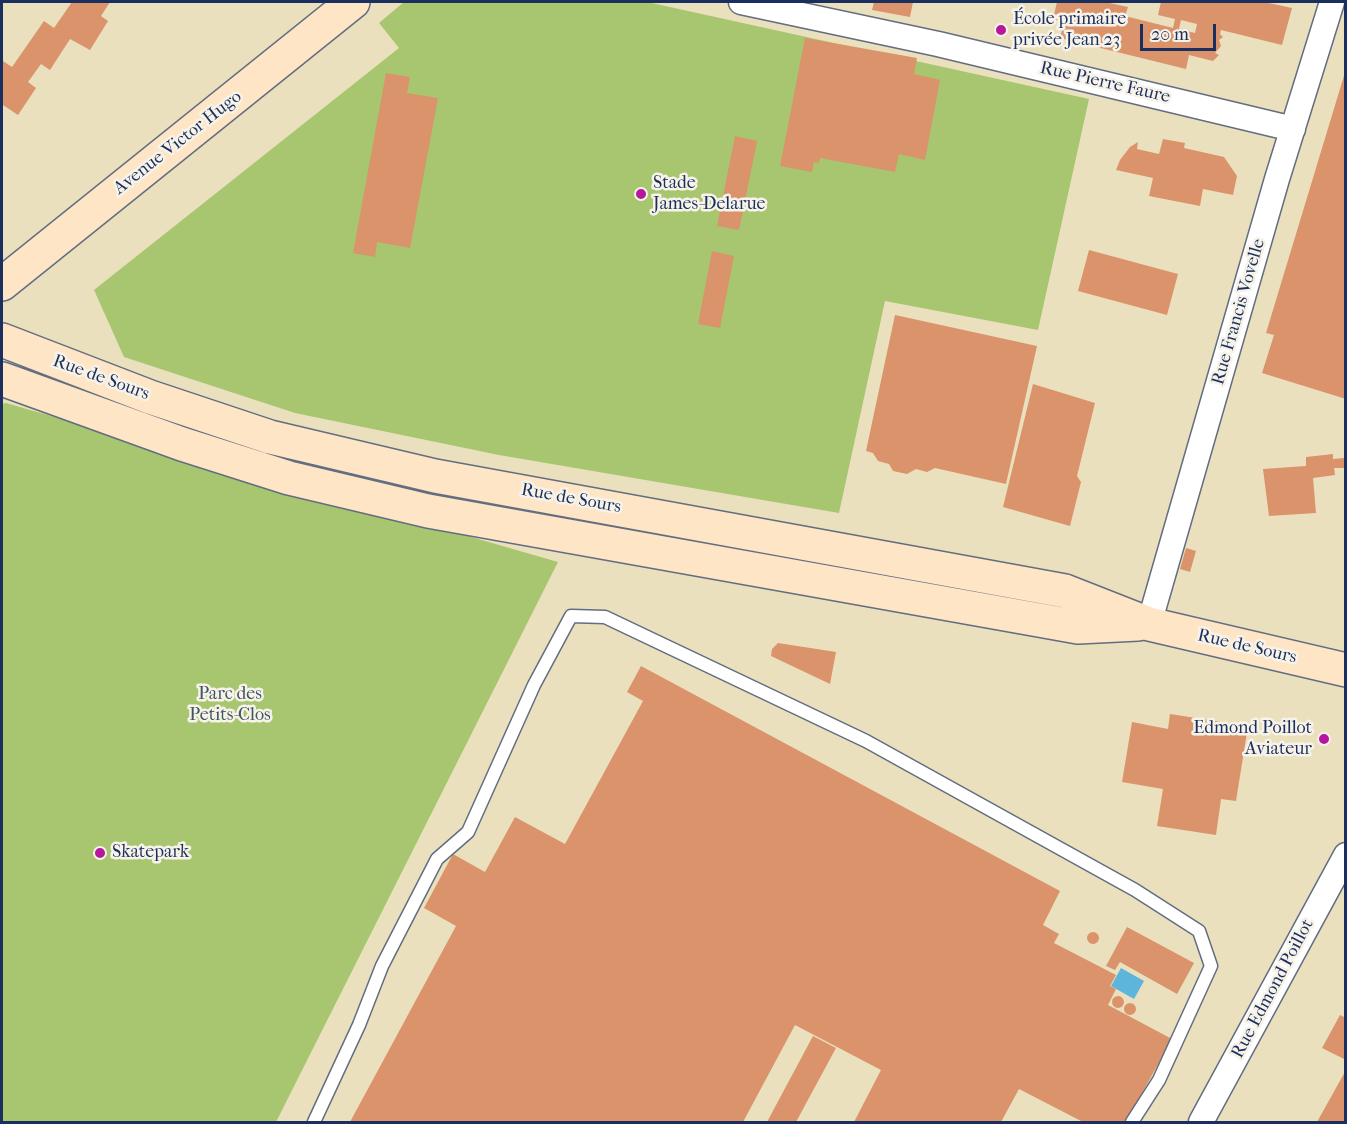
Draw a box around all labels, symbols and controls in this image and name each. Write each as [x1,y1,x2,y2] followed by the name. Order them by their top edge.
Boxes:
[1013,9,1126,52] place label: École primaire privée Jean 23
[1143,12,1220,50] scale bar
[994,23,1008,37] marker: École primaire privée Jean 23
[1151,24,1189,45] text: 20 m
[1038,58,1172,108] street label: Rue Pierre Faure
[110,86,246,200] street label: Avenue Victor Hugo
[653,173,765,216] place label: Stade James-Delarue
[634,187,648,201] marker: Stade James-Delarue
[1208,236,1270,388] street label: Rue Francis Vovelle
[50,351,152,405] street label: Rue de Sours
[519,480,623,518] street label: Rue de Sours
[1195,625,1299,669] street label: Rue de Sours
[189,684,271,726] park label: Parc des Petits-Clos
[1193,718,1312,760] place label: Edmond Poillot Aviateur
[1317,732,1331,746] marker: Edmond Poillot Aviateur
[112,842,189,864] place label: Skatepark
[93,846,107,860] marker: Skatepark
[1227,916,1319,1062] street label: Rue Edmond Poillot

